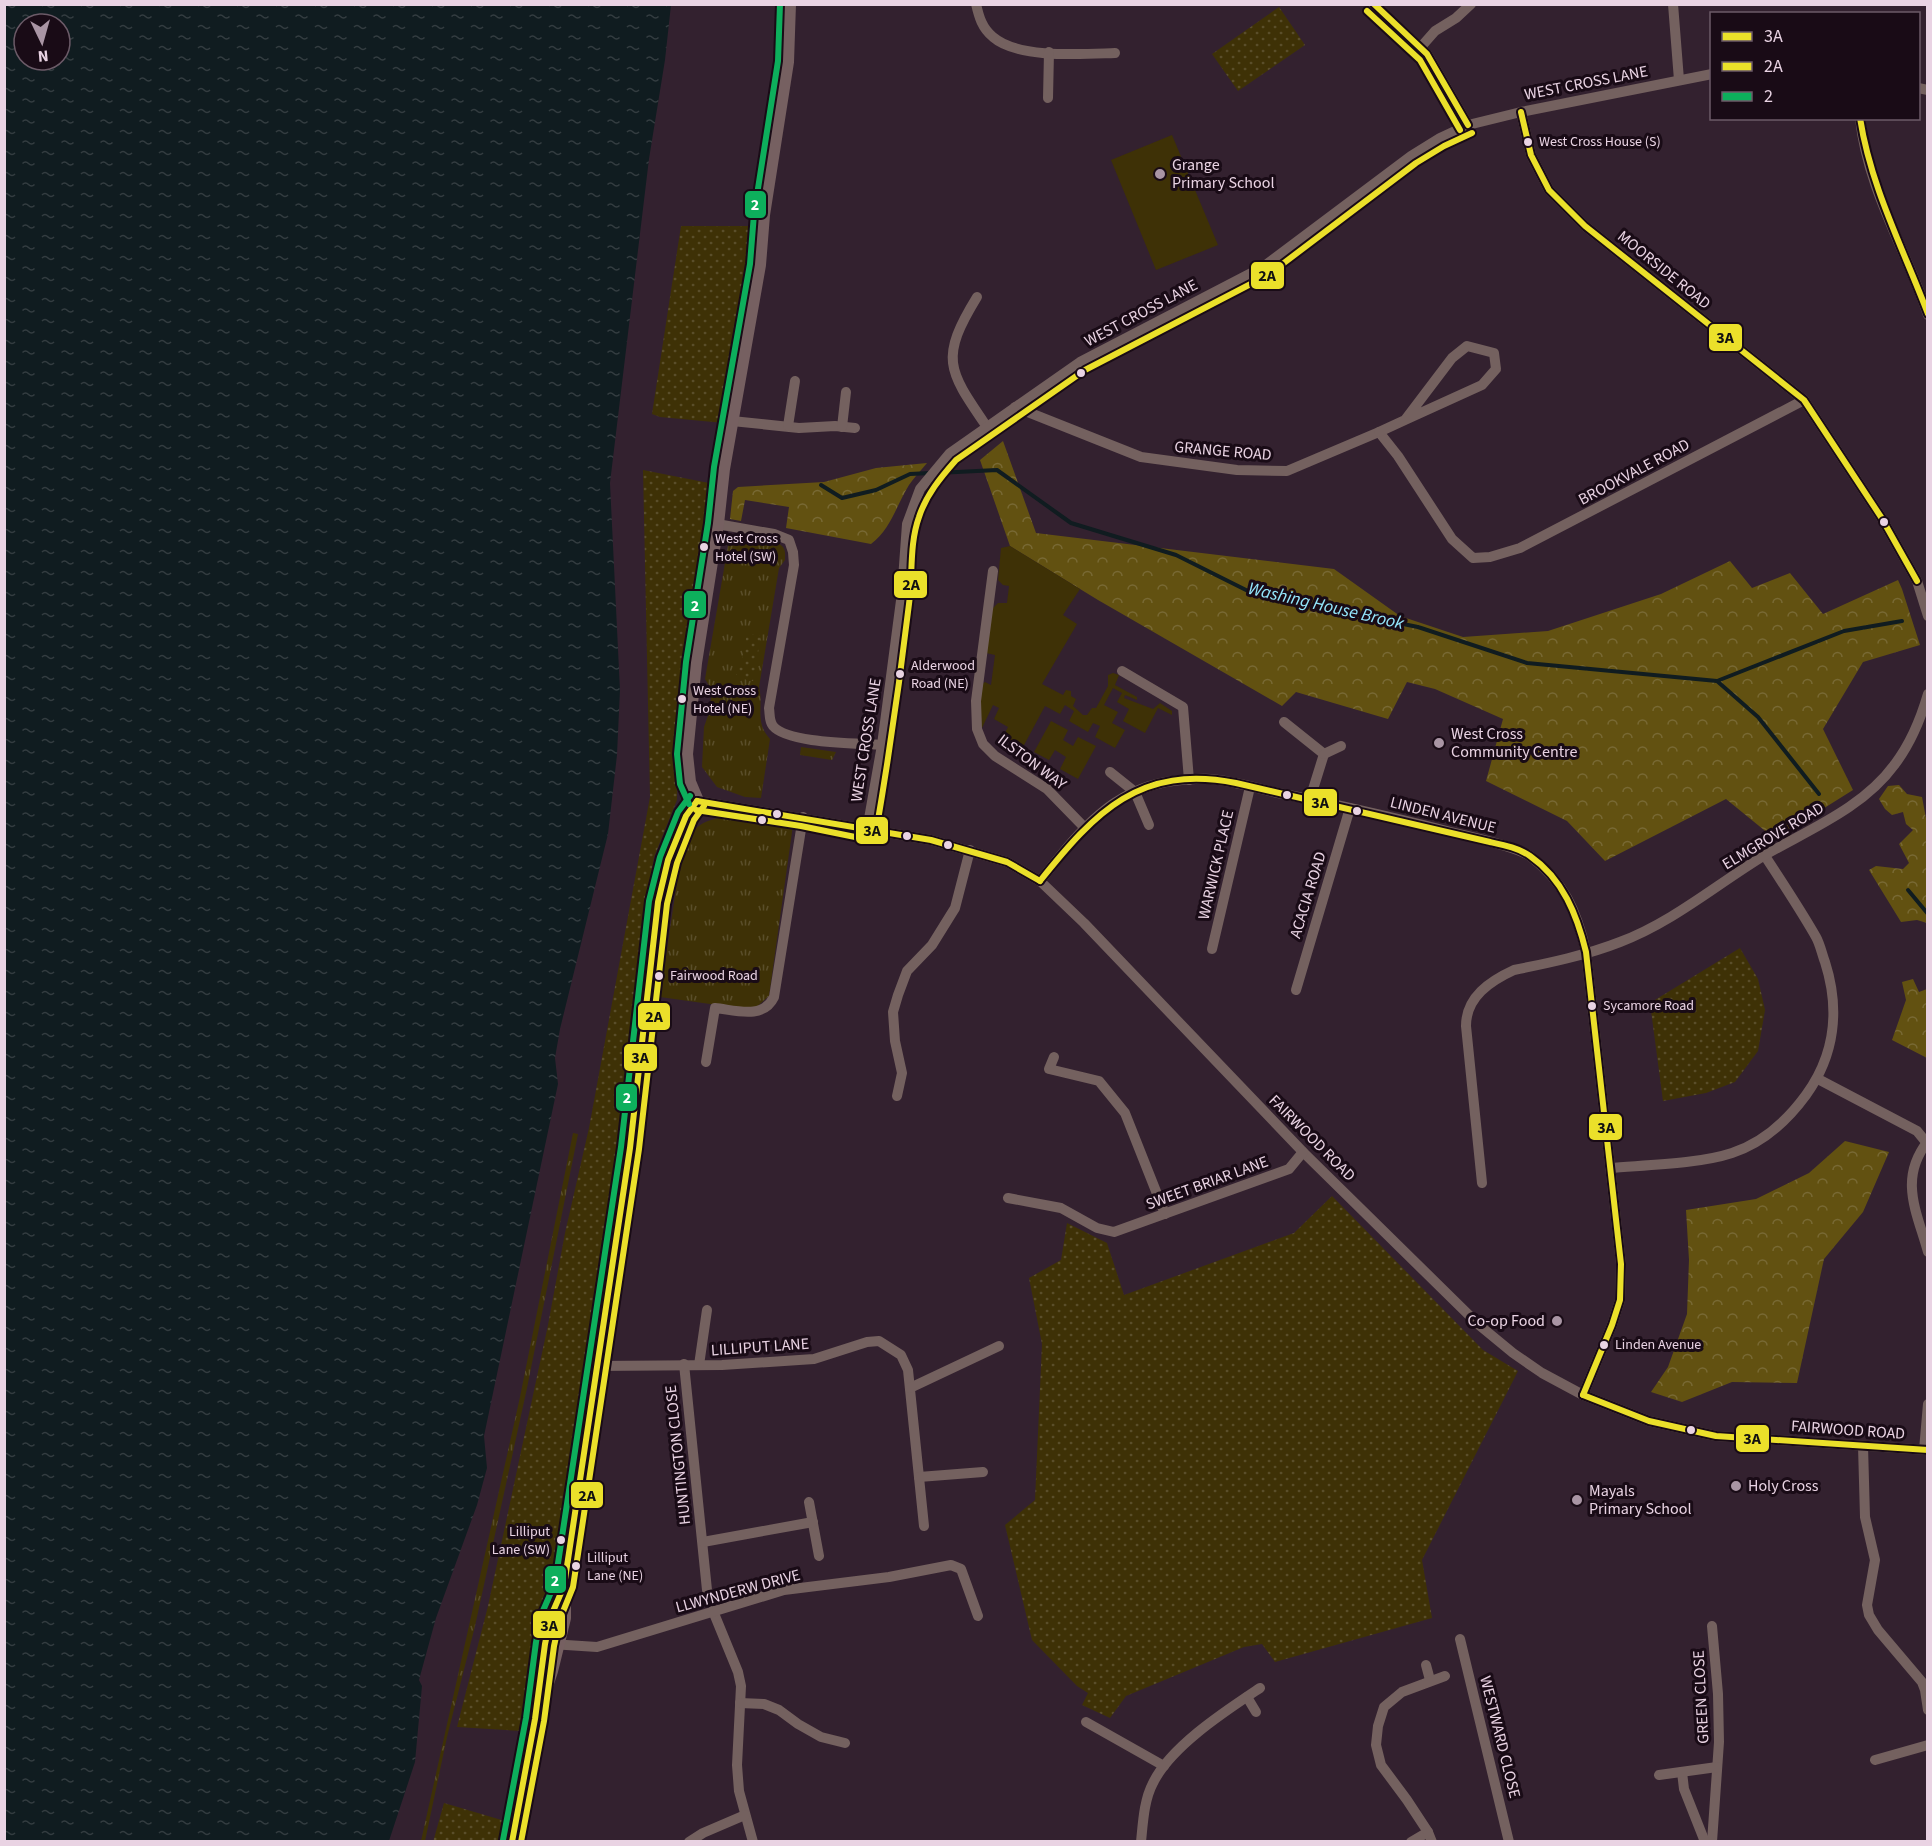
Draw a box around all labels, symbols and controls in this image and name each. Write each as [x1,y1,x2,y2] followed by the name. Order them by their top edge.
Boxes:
[12,12,72,72] north arrow
[1710,12,1920,120] legend
[1764,24,1783,49] text: 3A
[37,45,49,67] text: N
[1764,54,1783,79] text: 2A
[1522,60,1650,106] street label: WEST CROSS LANE
[1764,84,1773,109] text: 2
[1539,132,1661,152] place label: West Cross House (S)
[1522,136,1534,148] marker: West Cross House (S)
[1172,154,1274,194] place label: Grange Primary School
[1153,167,1167,181] marker: Grange Primary School
[744,190,767,219] line badge: 2
[751,194,759,216] text: 2
[1613,226,1715,315] street label: MOORSIDE ROAD
[1250,261,1285,290] line badge: 2A
[1258,265,1277,287] text: 2A
[1081,274,1201,352] street label: WEST CROSS LANE
[1708,323,1743,352] line badge: 3A
[1716,327,1735,349] text: 3A
[1075,367,1087,379] unlabelled marker
[1575,433,1694,511] street label: BROOKVALE ROAD
[1173,436,1273,466] street label: GRANGE ROAD
[1878,516,1890,528] unlabelled marker
[715,529,778,567] place label: West Cross Hotel (SW)
[698,541,710,553] marker: West Cross Hotel (SW)
[893,570,928,599] line badge: 2A
[902,574,921,596] text: 2A
[1246,576,1407,636] water label: Washing House Brook
[683,590,707,619] line badge: 2
[691,595,699,617] text: 2
[911,656,975,694] place label: Alderwood Road (NE)
[894,668,906,680] marker: Alderwood Road (NE)
[845,676,887,804] street label: WEST CROSS LANE
[693,681,756,719] place label: West Cross Hotel (NE)
[676,693,688,705] marker: West Cross Hotel (NE)
[1451,723,1577,763] place label: West Cross Community Centre
[993,729,1071,795] street label: ILSTON WAY
[1432,736,1446,750] marker: West Cross Community Centre
[1303,788,1338,817] line badge: 3A
[1281,789,1293,801] unlabelled marker
[1388,791,1498,839] street label: LINDEN AVENUE
[1311,792,1330,814] text: 3A
[1718,797,1828,875] street label: ELMGROVE ROAD
[1351,805,1363,817] unlabelled marker
[771,808,783,820] unlabelled marker
[1193,808,1239,922] street label: WARWICK PLACE
[756,814,768,826] unlabelled marker
[855,816,889,845] line badge: 3A
[863,820,882,842] text: 3A
[901,830,913,842] unlabelled marker
[942,839,954,851] unlabelled marker
[1284,849,1332,941] street label: ACACIA ROAD
[670,966,758,986] place label: Fairwood Road
[653,970,665,982] marker: Fairwood Road
[1603,996,1694,1016] place label: Sycamore Road
[1586,1000,1598,1012] marker: Sycamore Road
[637,1002,671,1031] line badge: 2A
[645,1006,664,1028] text: 2A
[623,1043,658,1072] line badge: 3A
[631,1047,650,1069] text: 3A
[615,1083,638,1112] line badge: 2
[623,1087,631,1109] text: 2
[1264,1090,1360,1186] street label: FAIRWOOD ROAD
[1588,1113,1623,1141] line badge: 3A
[1597,1117,1616,1139] text: 3A
[1143,1151,1271,1215] street label: SWEET BRIAR LANE
[1467,1310,1545,1332] place label: Co-op Food
[1550,1314,1564,1328] marker: Co-op Food
[710,1333,810,1361] street label: LILLIPUT LANE
[1615,1335,1701,1355] place label: Linden Avenue
[1598,1339,1610,1351] marker: Linden Avenue
[660,1384,696,1526] street label: HUNTINGTON CLOSE
[1790,1415,1906,1445] street label: FAIRWOOD ROAD
[1685,1424,1697,1436] unlabelled marker
[1735,1424,1770,1453] line badge: 3A
[1743,1428,1762,1450] text: 3A
[1748,1475,1819,1497] place label: Holy Cross
[1729,1479,1743,1493] marker: Holy Cross
[1589,1480,1691,1520] place label: Mayals Primary School
[570,1481,604,1509] line badge: 2A
[578,1485,597,1507] text: 2A
[1570,1493,1584,1507] marker: Mayals Primary School
[492,1522,550,1560] place label: Lilliput Lane (SW)
[555,1534,567,1546] marker: Lilliput Lane (SW)
[587,1548,643,1586] place label: Lilliput Lane (NE)
[570,1560,582,1572] marker: Lilliput Lane (NE)
[673,1564,803,1618] street label: LLWYNDERW DRIVE
[544,1565,567,1594] line badge: 2
[551,1570,559,1592] text: 2
[532,1610,566,1639] line badge: 3A
[540,1615,559,1637] text: 3A
[1688,1650,1714,1744] street label: GREEN CLOSE
[1474,1674,1526,1800] street label: WESTWARD CLOSE

